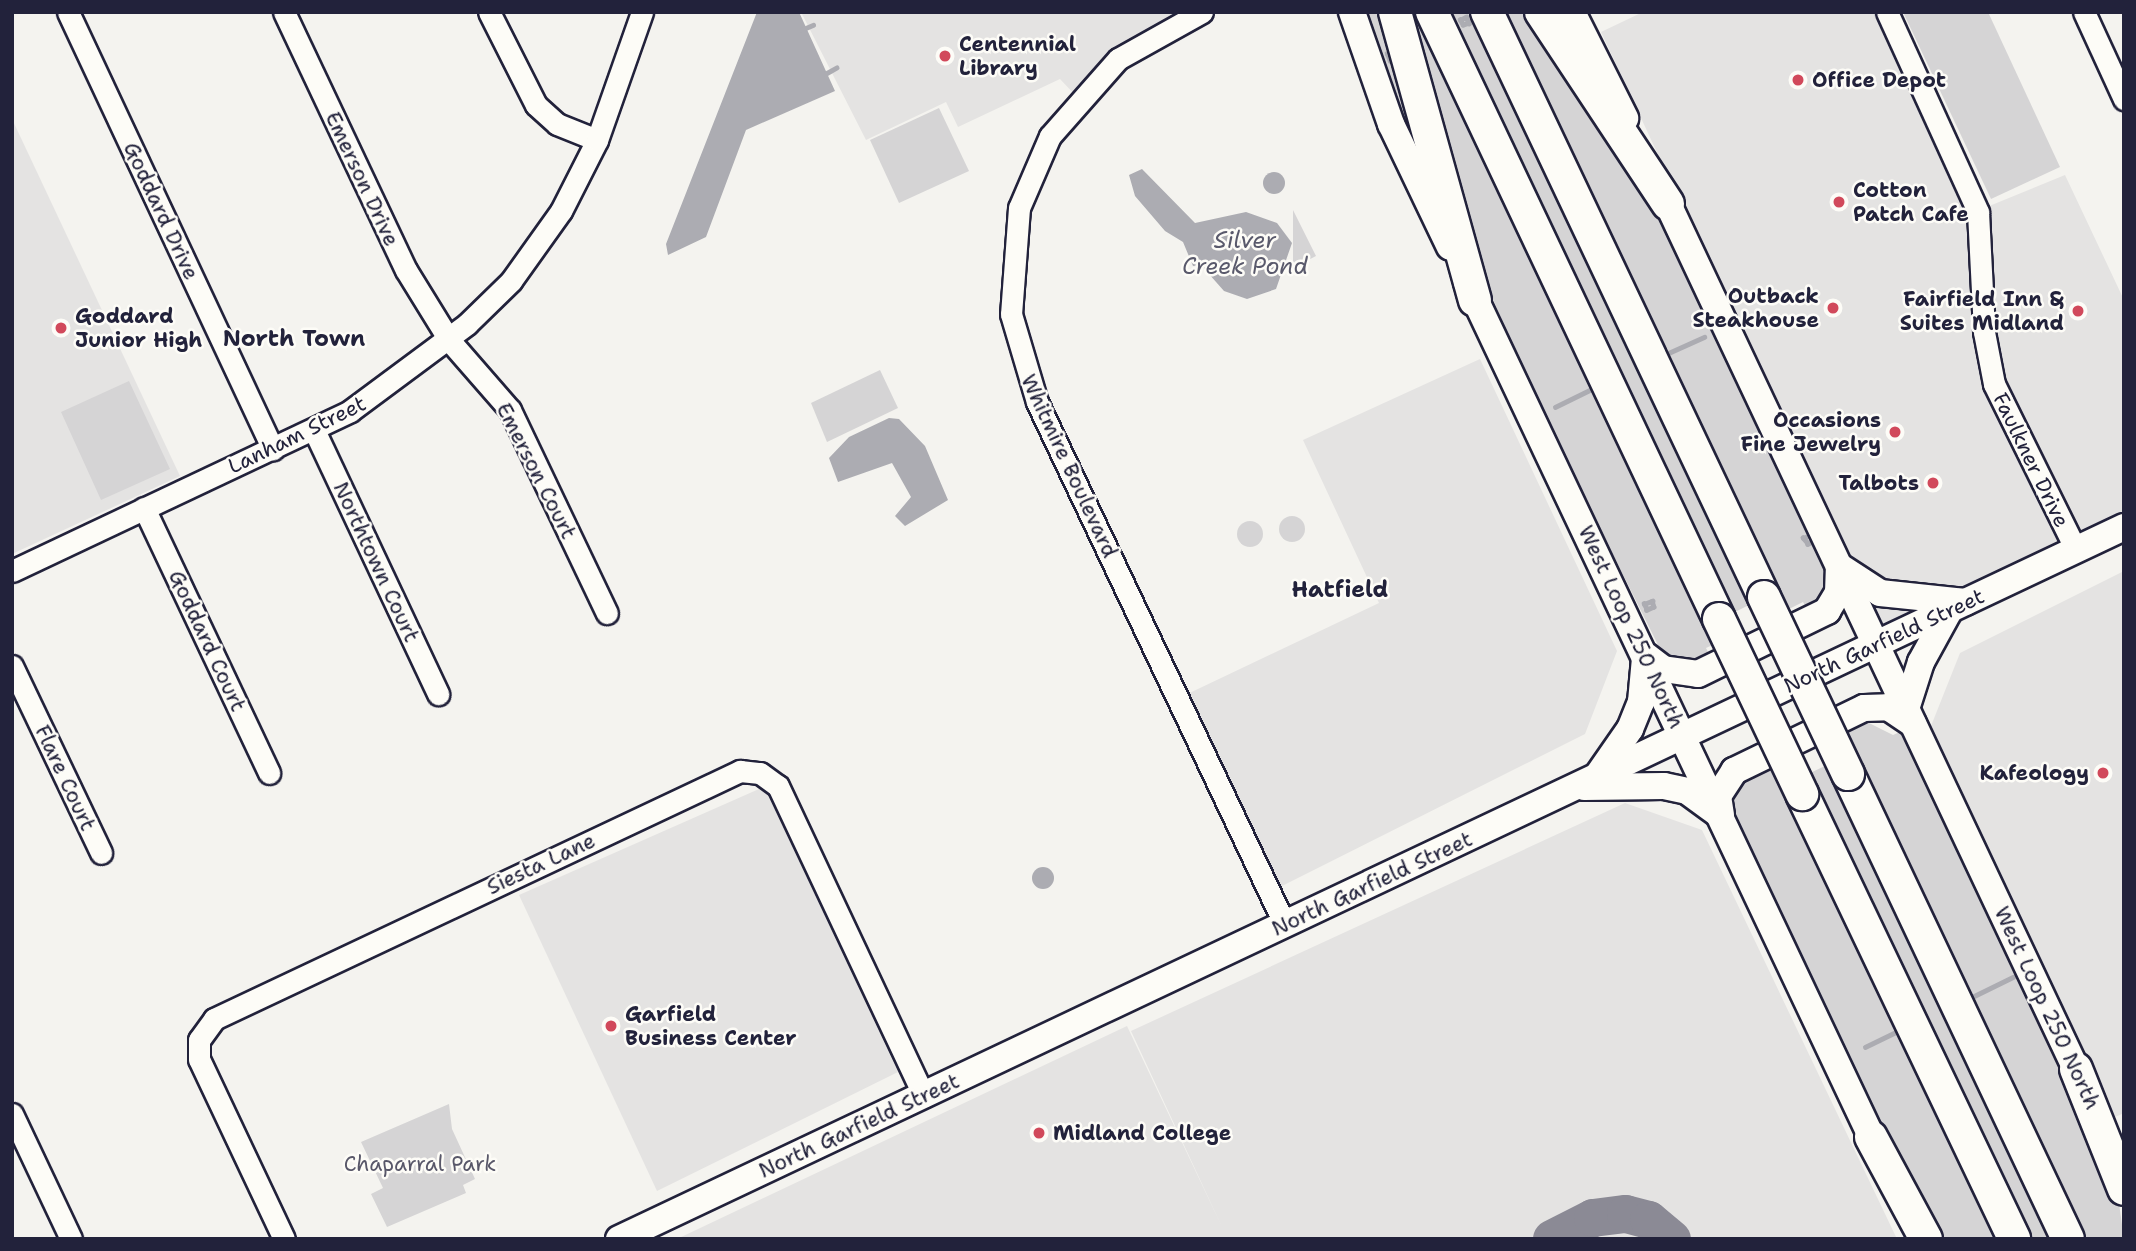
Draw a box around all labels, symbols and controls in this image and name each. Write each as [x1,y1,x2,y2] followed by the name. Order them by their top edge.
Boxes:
[959,31,1076,81] place label: Centennial Library
[937,48,953,64] marker: Centennial Library
[1812,67,1946,93] place label: Office Depot
[1790,72,1806,88] marker: Office Depot
[320,108,404,250] street label: Emerson Drive
[118,138,204,284] street label: Goddard Drive
[1853,177,1969,227] place label: Cotton Patch Cafe
[1831,194,1847,210] marker: Cotton Patch Cafe
[1182,226,1308,280] water label: Silver Creek Pond
[1692,283,1819,333] place label: Outback Steakhouse
[1900,286,2064,336] place label: Fairfield Inn & Suites Midland
[1825,300,1841,316] marker: Outback Steakhouse
[75,303,202,353] place label: Goddard Junior High
[2070,303,2086,319] marker: Fairfield Inn & Suites Midland
[53,320,69,336] marker: Goddard Junior High
[223,324,365,352] district label: North Town
[1015,370,1123,562] street label: Whitmire Boulevard
[1988,389,2074,531] street label: Faulkner Drive
[224,391,370,479] street label: Lanham Street
[491,399,581,543] street label: Emerson Court
[1741,407,1881,457] place label: Occasions Fine Jewelry
[1887,424,1903,440] marker: Occasions Fine Jewelry
[1838,470,1919,496] place label: Talbots
[1925,475,1941,491] marker: Talbots
[328,478,424,646] street label: Northtown Court
[1573,521,1689,733] street label: West Loop 250 North
[163,566,251,716] street label: Goddard Court
[1292,575,1388,603] district label: Hatfield
[1780,583,1988,699] street label: North Garfield Street
[30,721,100,835] street label: Flare Court
[1980,760,2089,786] place label: Kafeology
[2095,765,2111,781] marker: Kafeology
[1268,826,1476,942] street label: North Garfield Street
[483,828,599,900] street label: Siesta Lane
[1989,902,2105,1114] street label: West Loop 250 North
[625,1001,797,1051] place label: Garfield Business Center
[603,1018,619,1034] marker: Garfield Business Center
[755,1068,963,1184] street label: North Garfield Street
[1053,1120,1231,1146] place label: Midland College
[1031,1125,1047,1141] marker: Midland College
[344,1151,496,1177] park label: Chaparral Park

